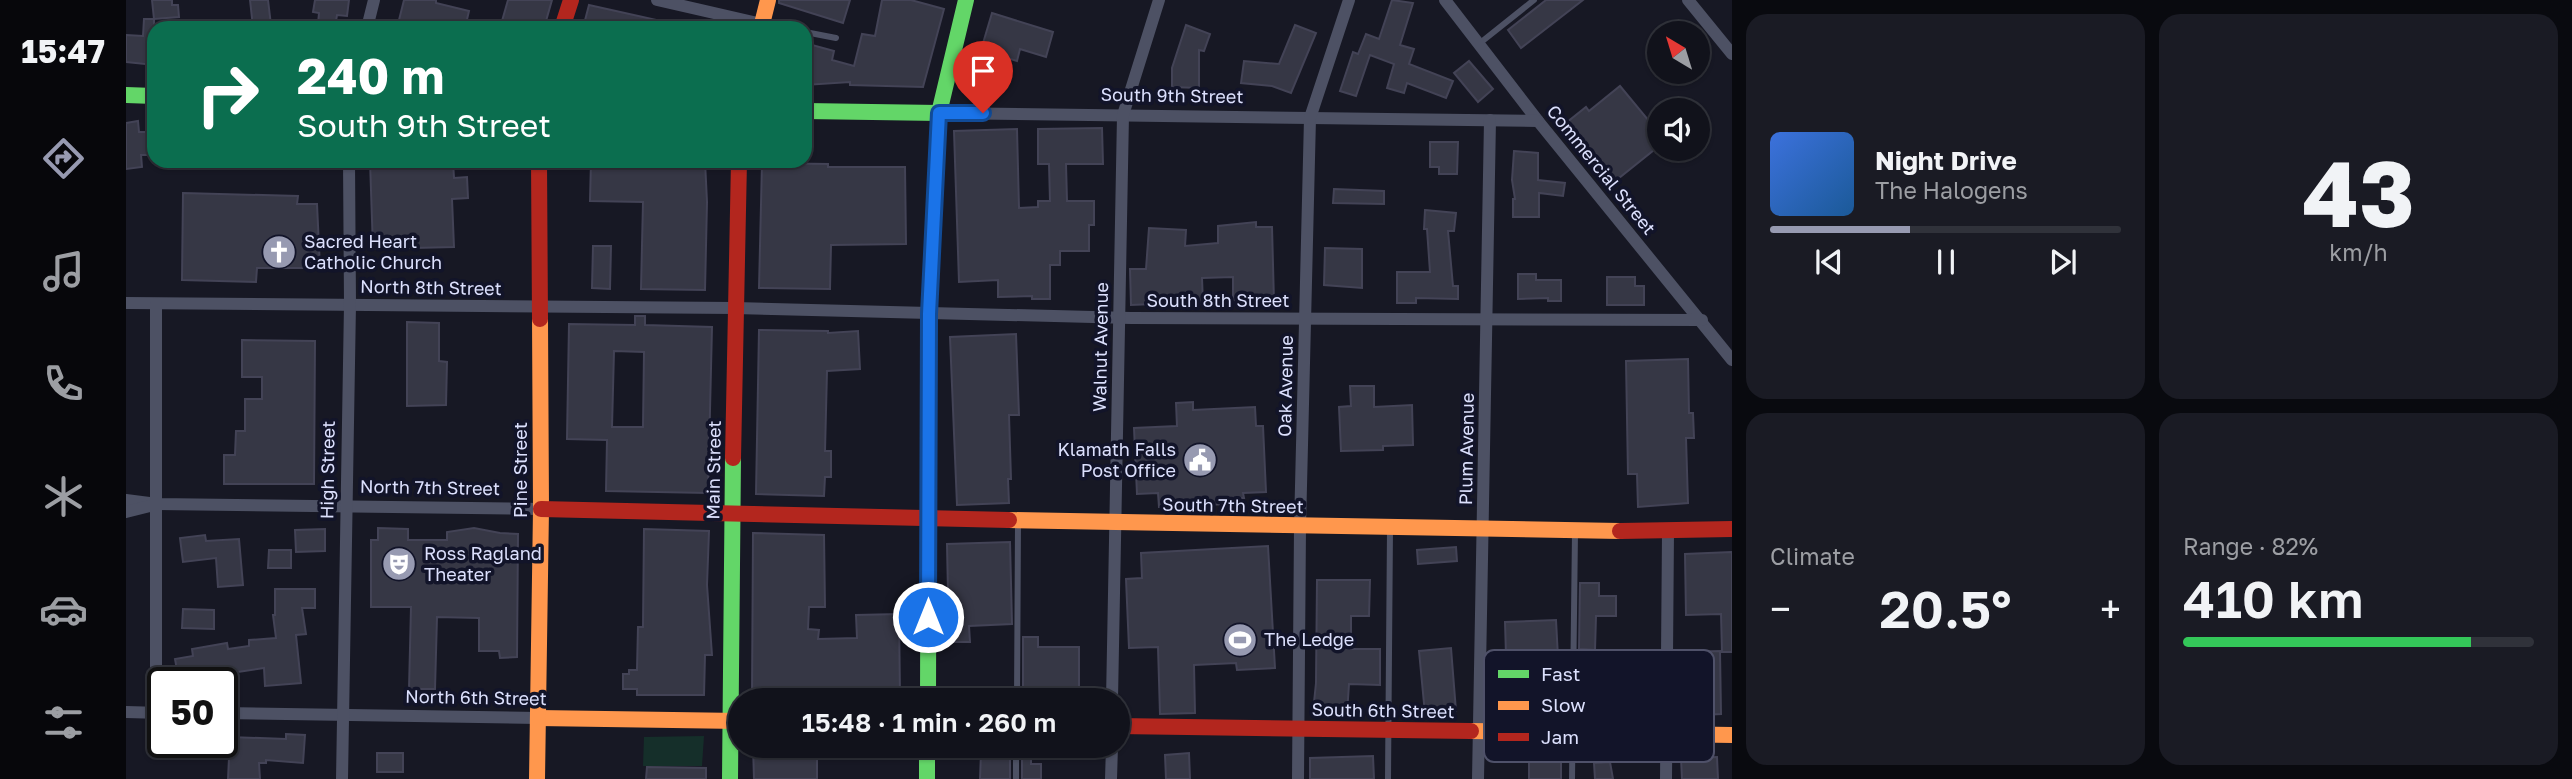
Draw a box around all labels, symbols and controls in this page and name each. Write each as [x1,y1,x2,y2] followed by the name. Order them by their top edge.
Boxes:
[1647,21,1710,84] north arrow
[1647,21,1710,161] map controls
[21,32,105,70] text: 15:47
[953,41,1013,113] pin
[297,46,445,105] text: 240 m
[182,49,273,140] icon: right
[964,52,1002,90] icon: arrive
[1100,83,1244,107] street label: South 9th Street
[1647,98,1710,161] button: sound
[1543,100,1661,239] street label: Commercial Street
[297,106,551,144] text: South 9th Street
[39,134,88,183] icon: directions
[2302,138,2415,247] text: 43
[1875,145,2017,176] text: Night Drive
[1875,176,2028,204] text: The Halogens
[304,230,442,273] place label: Sacred Heart Catholic Church
[260,233,298,271] church icon: Sacred Heart Catholic Church
[2329,238,2388,266] text: km/h
[1810,243,1848,281] icon: previous
[1927,243,1965,281] icon: pause
[2044,243,2082,281] icon: next
[39,247,88,296] icon: music
[360,275,502,299] street label: North 8th Street
[1088,282,1112,412] street label: Walnut Avenue
[1146,289,1290,311] street label: South 8th Street
[1273,335,1297,437] street label: Oak Avenue
[39,359,88,408] icon: phone
[1454,393,1478,505] street label: Plum Avenue
[701,420,725,520] street label: Main Street
[315,421,339,519] street label: High Street
[509,422,531,518] street label: Pine Street
[1058,438,1176,481] place label: Klamath Falls Post Office
[1181,441,1219,479] public building icon: Klamath Falls Post Office
[39,472,88,521] icon: climate
[360,475,500,499] street label: North 7th Street
[1162,493,1304,517] street label: South 7th Street
[2183,532,2318,560] text: Range · 82%
[424,542,542,585] place label: Ross Ragland Theater
[1770,542,1855,570] text: Climate
[380,545,418,583] theatre icon: Ross Ragland Theater
[2183,567,2364,629] text: 410 km
[1880,577,2011,639] text: 20.5°
[891,580,965,654] position arrow
[39,585,88,634] icon: car
[1770,586,1791,631] text: −
[2100,586,2121,631] text: +
[1221,621,1259,659] sports icon: The Ledge
[1264,628,1354,650] place label: The Ledge
[1484,650,1714,762] legend
[1541,662,1580,685] text: Fast
[147,667,238,758] speed limit sign: 50
[405,685,547,709] street label: North 6th Street
[1541,693,1586,716] text: Slow
[39,698,88,747] icon: filters
[1311,698,1455,722] street label: South 6th Street
[802,707,1056,738] text: 15:48 · 1 min · 260 m
[1541,725,1579,748] text: Jam

